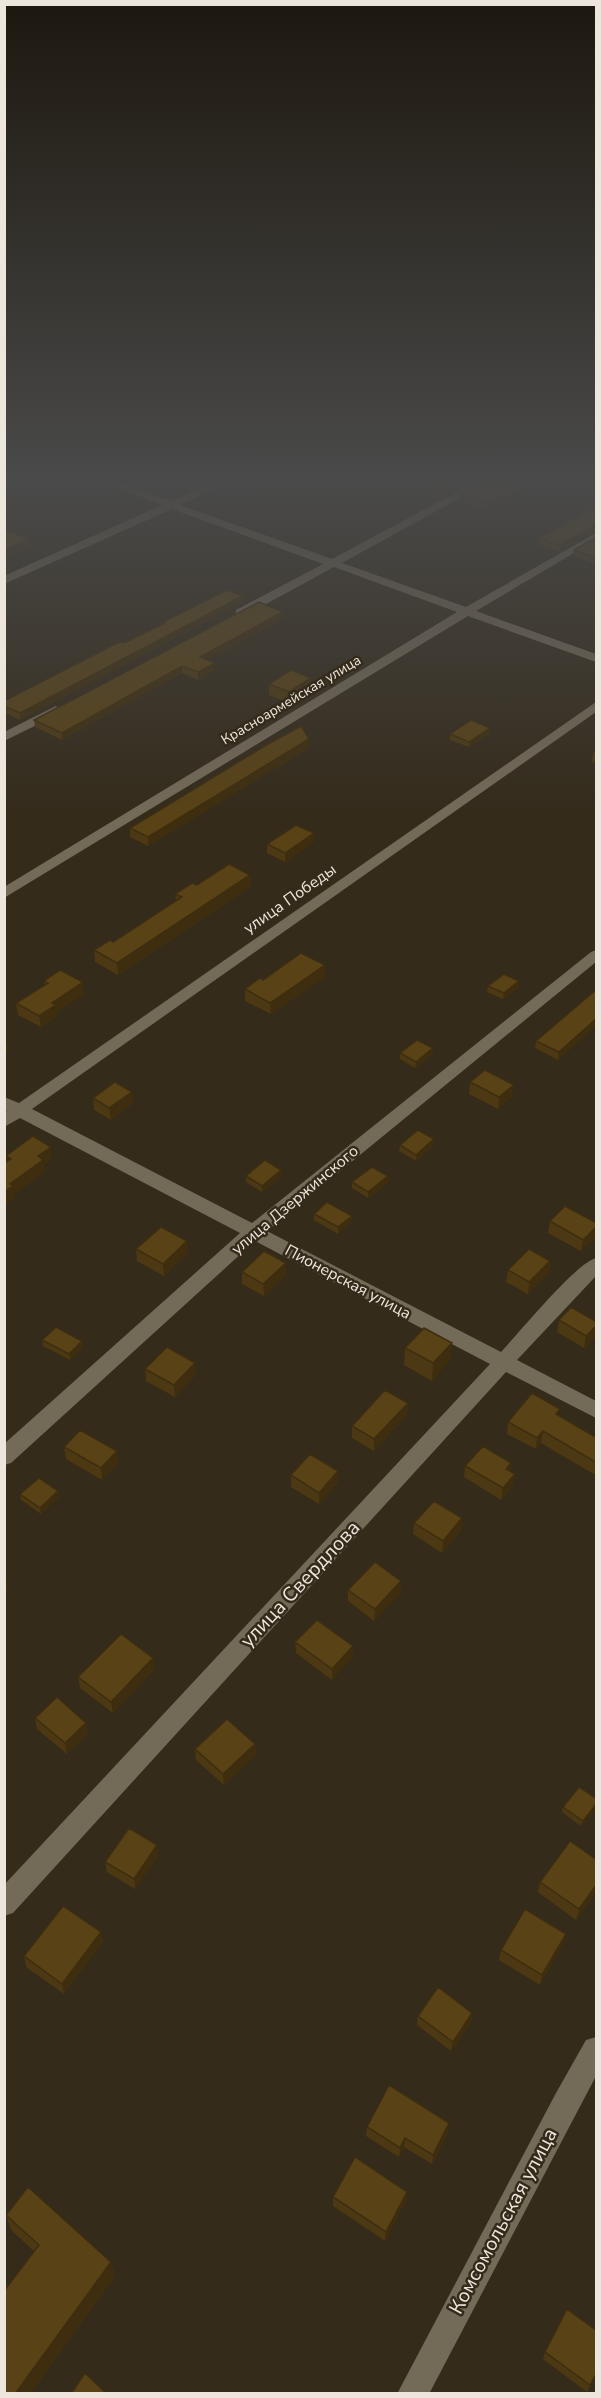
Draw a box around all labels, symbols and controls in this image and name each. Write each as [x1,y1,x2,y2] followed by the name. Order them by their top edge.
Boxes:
[217,651,365,749] street label: Красноармейская улица
[239,859,341,939] street label: улица Победы
[227,1140,363,1260] street label: улица Дзержинского
[281,1239,415,1325] street label: Пионерская улица
[234,1515,366,1653] street label: улица Свердлова
[443,2123,563,2319] street label: Комсомольская улица

